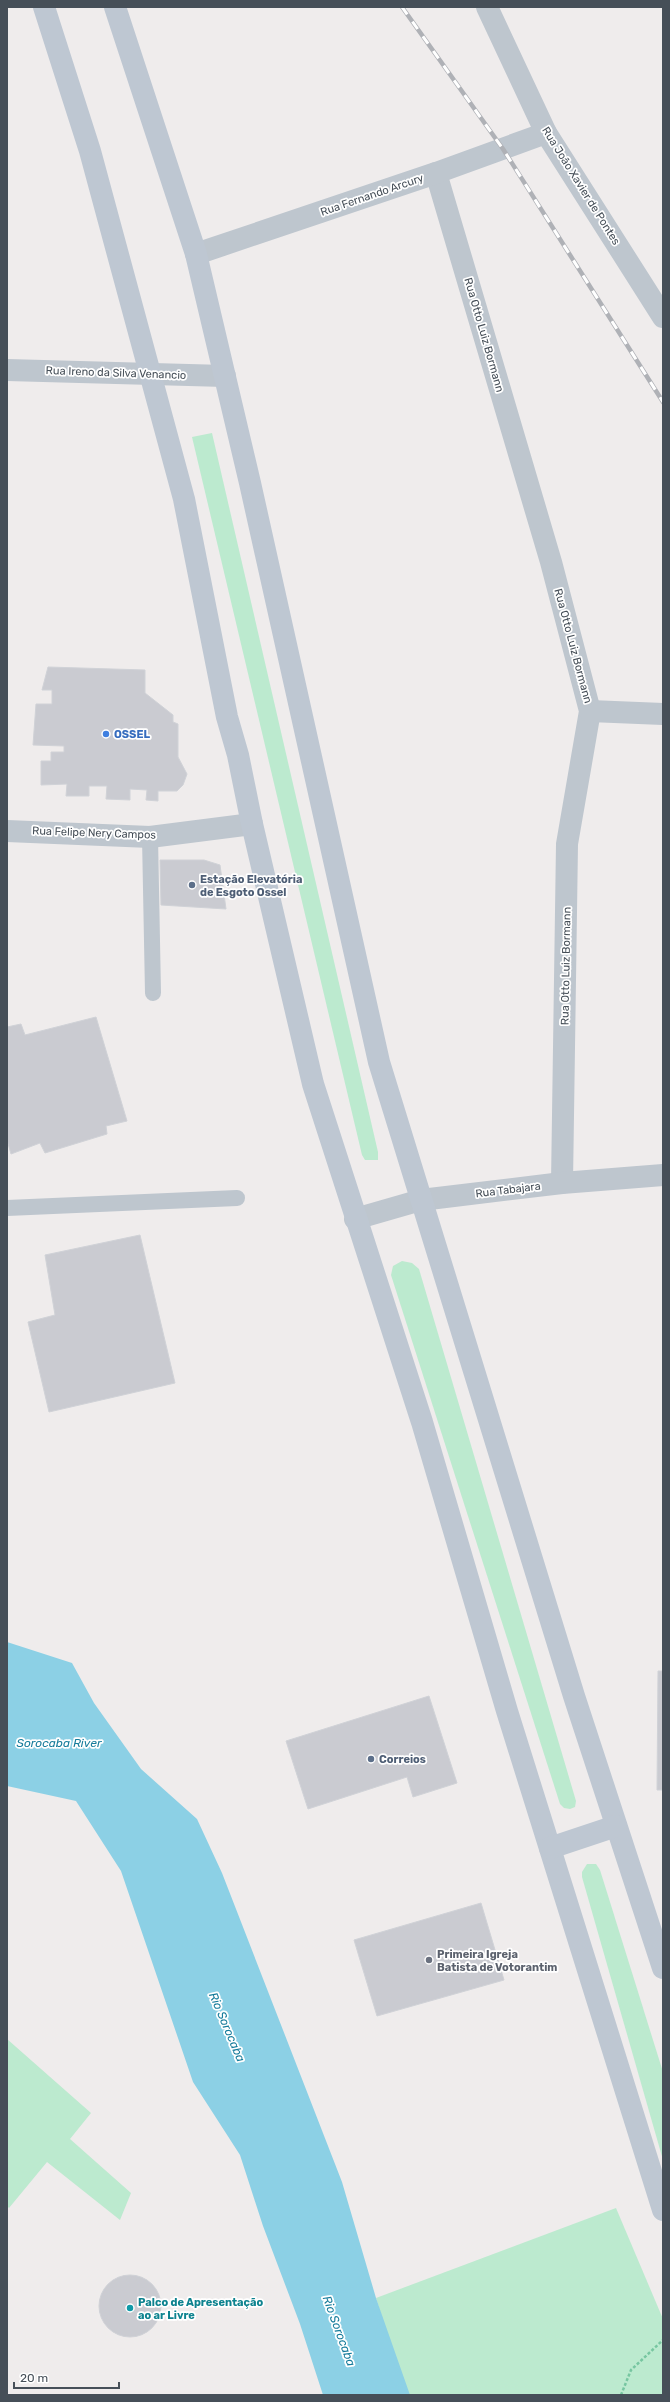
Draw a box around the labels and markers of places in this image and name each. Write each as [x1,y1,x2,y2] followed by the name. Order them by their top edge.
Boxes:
[114,728,150,741] place label: OSSEL
[101,729,111,739] marker: OSSEL
[200,873,302,899] place label: Estação Elevatória de Esgoto Ossel
[187,880,197,890] marker: Estação Elevatória de Esgoto Ossel
[379,1753,426,1766] place label: Correios
[366,1754,376,1764] marker: Correios
[437,1948,557,1974] place label: Primeira Igreja Batista de Votorantim
[424,1955,434,1965] marker: Primeira Igreja Batista de Votorantim
[138,2296,264,2322] place label: Palco de Apresentação ao ar Livre
[125,2303,135,2313] marker: Palco de Apresentação ao ar Livre

